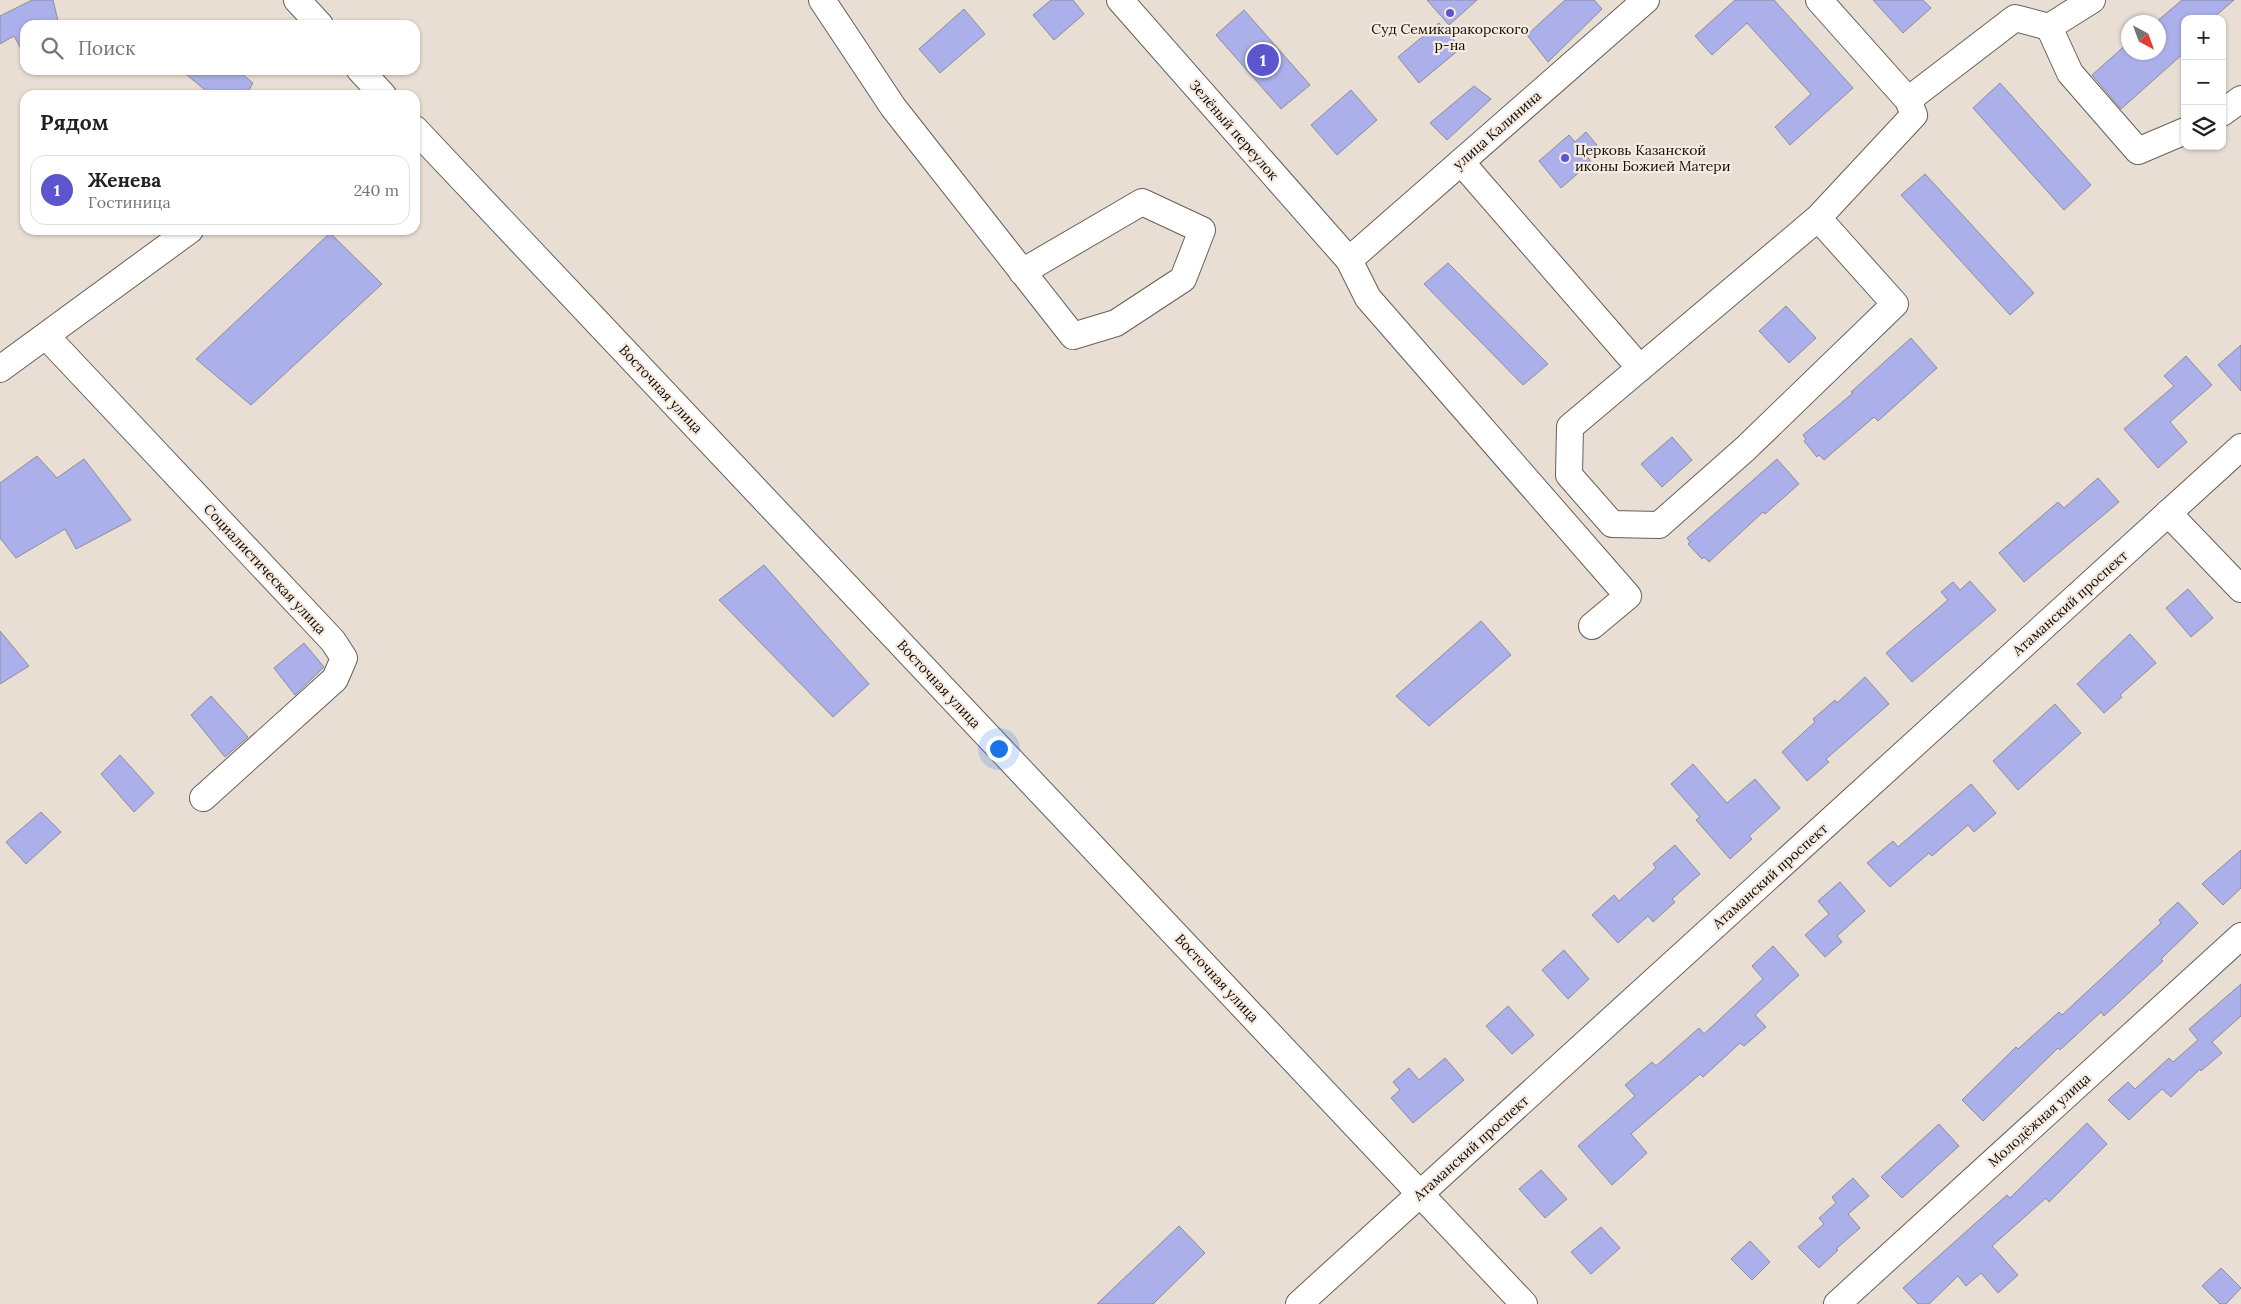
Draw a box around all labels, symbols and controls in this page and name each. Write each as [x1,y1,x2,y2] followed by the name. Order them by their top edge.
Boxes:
[1444,7,1456,19] marker: Суд Семикаракорского р-на
[2121,15,2166,60] north arrow
[2181,15,2226,150] map controls
[2181,15,2226,60] button: +
[20,20,420,75] search box
[1371,20,1529,54] place label: Суд Семикаракорского р-на
[38,34,66,62] icon: search
[78,36,135,60] text: Поиск
[1247,41,1279,79] pin: 1
[2181,60,2226,105] button: −
[1186,76,1283,184] street label: Зелёный переулок
[1449,87,1545,173] street label: улица Калинина
[2181,105,2226,150] button: layers
[40,109,109,136] text: Рядом
[1575,141,1731,175] place label: Церковь Казанской иконы Божией Матери
[1559,152,1571,164] marker: Церковь Казанской иконы Божией Матери
[88,168,161,192] text: Женева
[54,180,60,200] text: 1
[354,180,399,200] text: 240 m
[88,192,171,212] text: Гостиница
[615,341,707,437] street label: Восточная улица
[200,500,330,638] street label: Социалистическая улица
[2008,547,2131,660] street label: Атаманский проспект
[893,636,985,732] street label: Восточная улица
[986,736,1012,762] your location
[1708,820,1831,933] street label: Атаманский проспект
[1171,930,1263,1026] street label: Восточная улица
[1984,1069,2094,1171] street label: Молодёжная улица
[1409,1092,1532,1205] street label: Атаманский проспект

